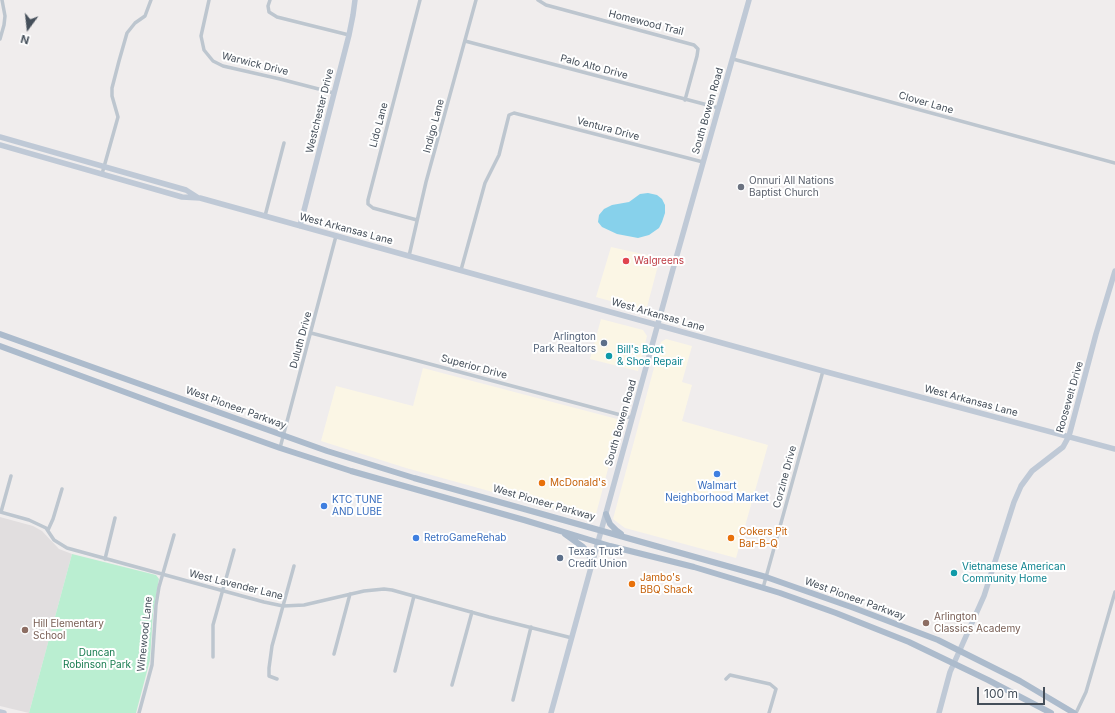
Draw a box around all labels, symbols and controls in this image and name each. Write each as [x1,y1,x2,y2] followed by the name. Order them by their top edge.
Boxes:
[8,8,48,48] north arrow
[607,8,685,38] street label: Homewood Trail
[19,32,31,47] text: N
[220,50,290,78] street label: Warwick Drive
[559,52,629,82] street label: Palo Alto Drive
[690,66,726,156] street label: South Bowen Road
[304,67,336,155] street label: Westchester Drive
[897,89,955,117] street label: Clover Lane
[421,98,447,154] street label: Indigo Lane
[367,101,391,149] street label: Lido Lane
[575,115,641,143] street label: Ventura Drive
[749,175,834,198] place label: Onnuri All Nations Baptist Church
[736,182,746,192] marker: Onnuri All Nations Baptist Church
[298,211,394,247] street label: West Arkansas Lane
[634,255,684,267] place label: Walgreens
[621,256,631,266] marker: Walgreens
[610,296,706,334] street label: West Arkansas Lane
[288,310,314,370] street label: Duluth Drive
[533,331,596,354] place label: Arlington Park Realtors
[599,338,609,348] marker: Arlington Park Realtors
[617,344,683,368] place label: Bill's Boot & Shoe Repair
[604,351,614,361] marker: Bill's Boot & Shoe Repair
[440,352,508,382] street label: Superior Drive
[1054,360,1086,434] street label: Roosevelt Drive
[603,378,639,468] street label: South Bowen Road
[923,383,1019,419] street label: West Arkansas Lane
[184,384,288,432] street label: West Pioneer Parkway
[771,444,799,510] street label: Corzine Drive
[712,469,722,479] marker: Walmart Neighborhood Market
[550,477,606,489] place label: McDonald's
[537,478,547,488] marker: McDonald's
[665,480,769,504] place label: Walmart Neighborhood Market
[491,483,597,523] street label: West Pioneer Parkway
[332,494,382,518] place label: KTC TUNE AND LUBE
[319,501,329,511] marker: KTC TUNE AND LUBE
[739,526,787,550] place label: Cokers Pit Bar-B-Q
[424,532,506,544] place label: RetroGameRehab
[411,533,421,543] marker: RetroGameRehab
[726,533,736,543] marker: Cokers Pit Bar-B-Q
[568,546,627,570] place label: Texas Trust Credit Union
[555,553,565,563] marker: Texas Trust Credit Union
[962,561,1066,584] place label: Vietnamese American Community Home
[188,568,284,602] street label: West Lavender Lane
[949,568,959,578] marker: Vietnamese American Community Home
[640,572,693,596] place label: Jambo's BBQ Shack
[803,575,907,623] street label: West Pioneer Parkway
[627,579,637,589] marker: Jambo's BBQ Shack
[135,596,155,672] street label: Winewood Lane
[934,611,1021,634] place label: Arlington Classics Academy
[33,618,104,642] place label: Hill Elementary School
[921,618,931,628] marker: Arlington Classics Academy
[20,625,30,635] marker: Hill Elementary School
[63,647,131,670] park label: Duncan Robinson Park
[979,679,1047,705] scale bar
[984,686,1018,701] text: 100 m

